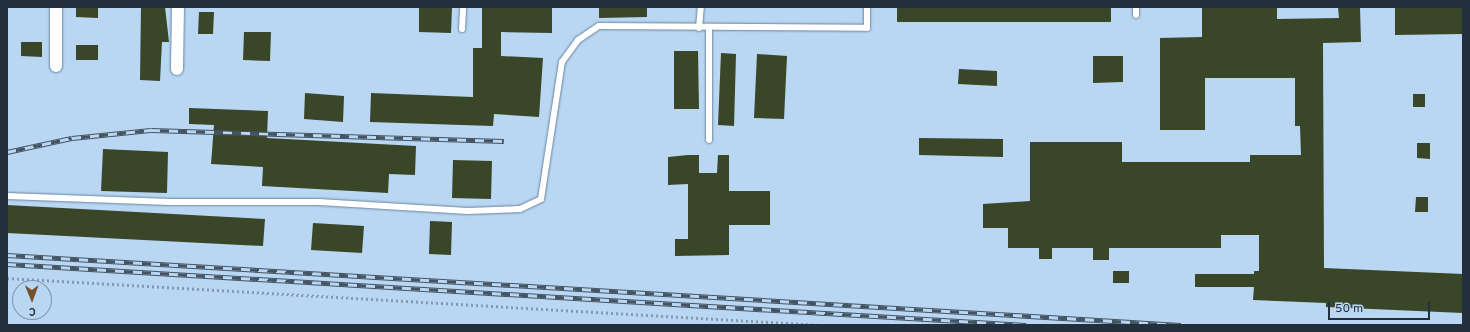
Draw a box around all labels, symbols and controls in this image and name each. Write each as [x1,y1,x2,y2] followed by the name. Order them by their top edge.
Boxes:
[12,280,52,320] north arrow
[1330,294,1432,320] scale bar
[1335,301,1363,317] text: 50 m
[29,304,36,318] text: С

